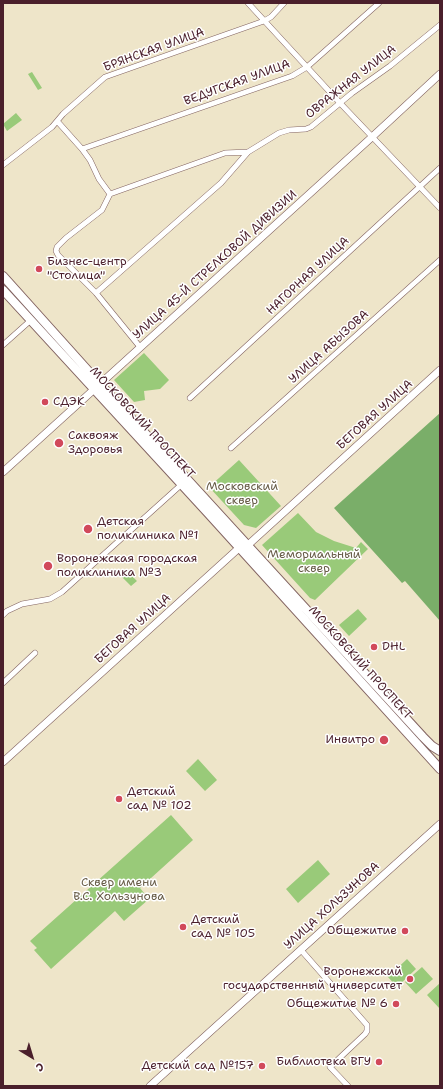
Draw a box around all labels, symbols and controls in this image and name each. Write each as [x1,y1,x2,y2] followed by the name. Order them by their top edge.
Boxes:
[102,25,206,75] street label: БРЯНСКАЯ УЛИЦА
[303,42,399,122] street label: ОВРАЖНАЯ УЛИЦА
[182,57,292,109] street label: ВЕДУГСКАЯ УЛИЦА
[130,187,300,343] street label: УЛИЦА 45-Й СТРЕЛКОВОЙ ДИВИЗИИ
[264,234,352,318] street label: НАГОРНАЯ УЛИЦА
[47,255,127,283] place label: Бизнес-центр "Столица"
[34,264,44,274] marker: Бизнес-центр "Столица"
[286,307,372,387] street label: УЛИЦА АБЫЗОВА
[86,364,198,482] street label: МОСКОВСКИЙ ПРОСПЕКТ
[334,377,416,453] street label: БЕГОВАЯ УЛИЦА
[53,395,85,409] place label: СДЭК
[40,397,50,407] marker: СДЭК
[68,429,123,457] place label: Саквояж Здоровья
[53,437,65,449] marker: Саквояж Здоровья
[206,480,278,508] park label: Московский сквер
[97,515,198,543] place label: Детская поликлиника №1
[82,523,94,535] marker: Детская поликлиника №1
[267,548,361,576] park label: Мемориальный сквер
[57,552,197,580] place label: Воронежская городская поликлиника №3
[42,560,54,572] marker: Воронежская городская поликлиника №3
[92,591,174,667] street label: БЕГОВАЯ УЛИЦА
[305,603,415,723] street label: МОСКОВСКИЙ ПРОСПЕКТ
[382,640,405,654] place label: DHL
[369,642,379,652] marker: DHL
[326,733,375,747] place label: Инвитро
[378,734,390,746] marker: Инвитро
[127,785,192,813] place label: Детский сад № 102
[114,794,124,804] marker: Детский сад № 102
[281,859,383,953] street label: УЛИЦА ХОЛЬЗУНОВА
[73,876,165,904] park label: Сквер имени В.С. Хользунова
[191,913,255,941] place label: Детский сад № 105
[178,922,188,932] marker: Детский сад № 105
[327,924,397,938] place label: Общежитие
[400,926,410,936] marker: Общежитие
[223,965,402,993] place label: Воронежский государственный университет
[405,974,415,984] marker: Воронежский государственный университет
[287,997,388,1011] place label: Общежитие № 6
[391,999,401,1009] marker: Общежитие № 6
[12,1037,52,1077] north arrow
[276,1055,371,1069] place label: Библиотека ВГУ
[374,1057,384,1067] marker: Библиотека ВГУ
[32,1059,47,1075] text: С
[141,1059,254,1073] place label: Детский сад №157
[257,1061,267,1071] marker: Детский сад №157

